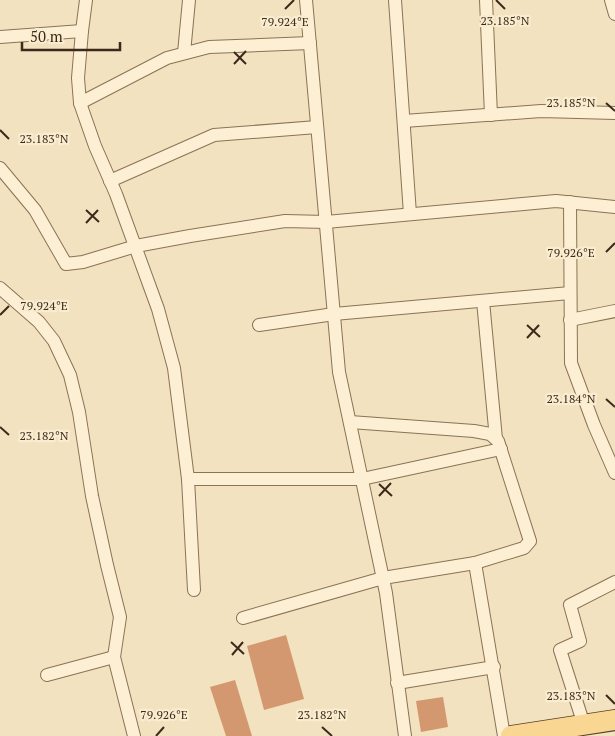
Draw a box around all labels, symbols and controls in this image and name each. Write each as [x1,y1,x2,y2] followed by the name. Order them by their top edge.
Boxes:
[480,13,530,28] text: 23.185°N
[261,14,309,29] text: 79.924°E
[22,20,120,52] scale bar
[30,26,63,46] text: 50 m
[546,95,596,110] text: 23.185°N
[19,131,69,146] text: 23.183°N
[547,245,595,260] text: 79.926°E
[20,298,68,313] text: 79.924°E
[546,391,596,406] text: 23.184°N
[19,428,69,443] text: 23.182°N
[546,688,596,703] text: 23.183°N
[140,707,188,722] text: 79.926°E
[297,707,347,722] text: 23.182°N

